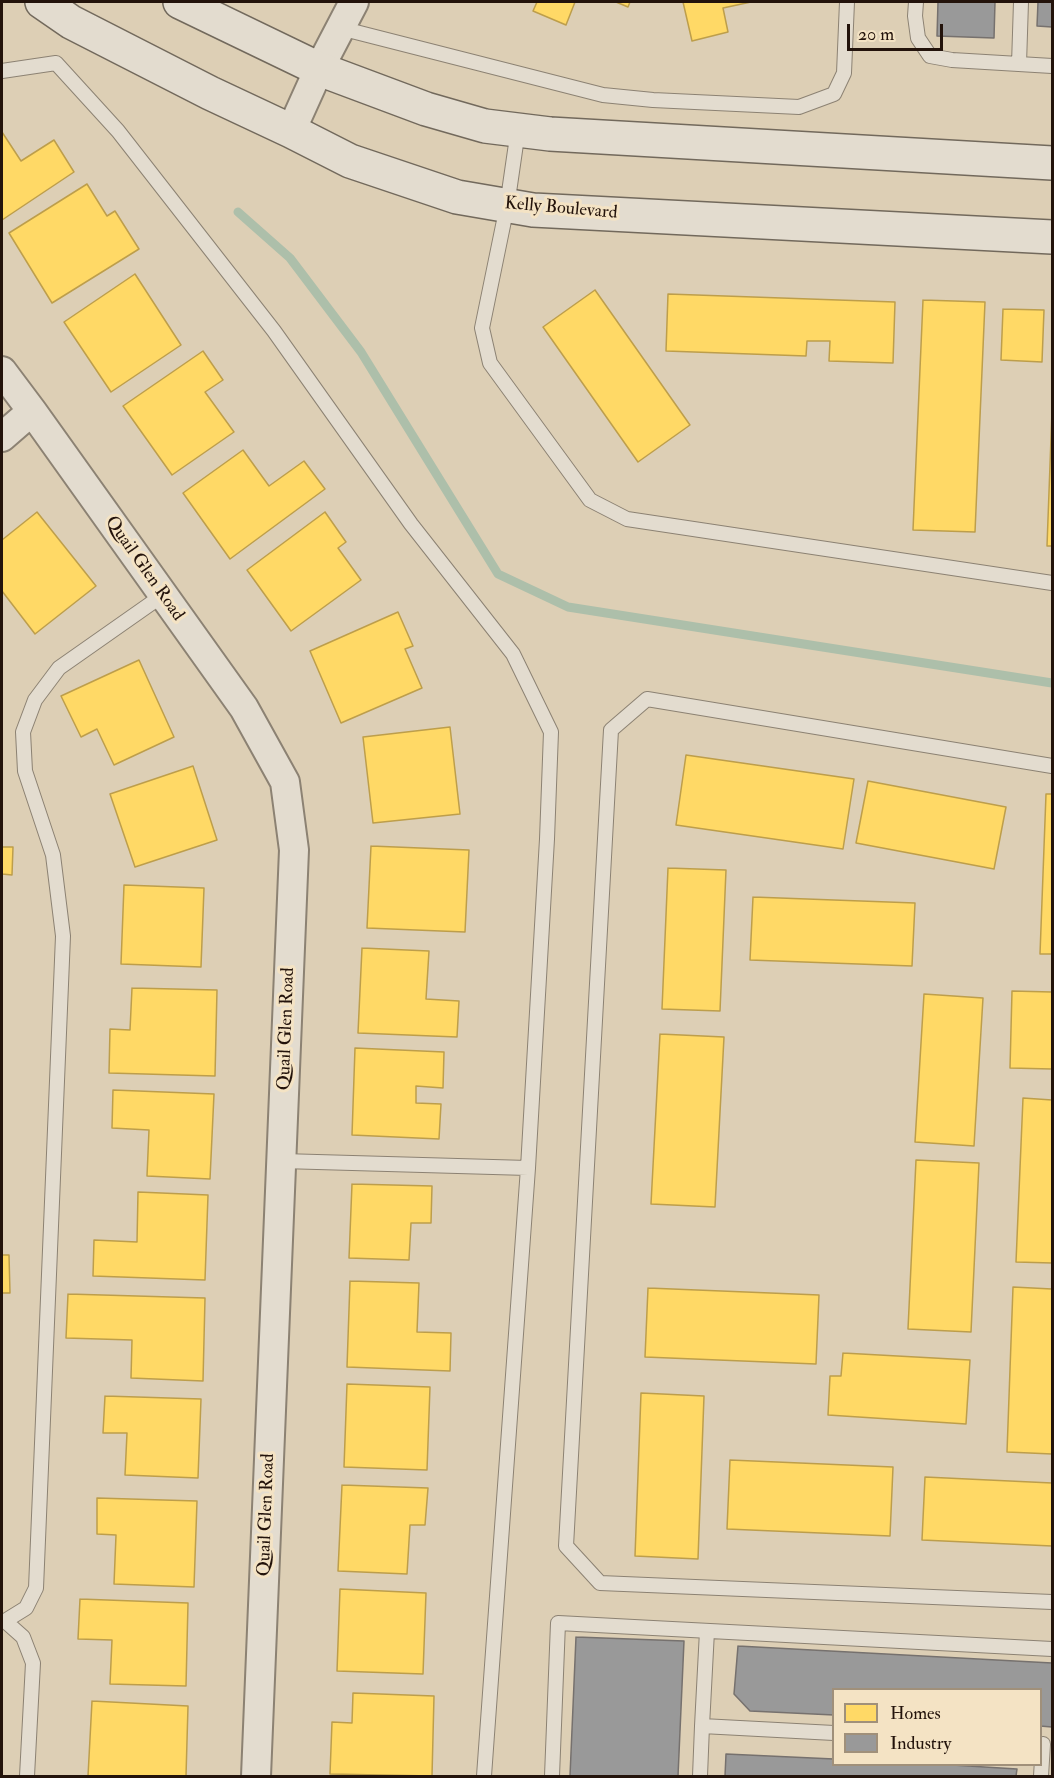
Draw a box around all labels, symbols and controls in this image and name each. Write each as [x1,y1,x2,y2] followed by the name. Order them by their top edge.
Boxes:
[850,12,946,50] scale bar
[858,23,894,46] text: 20 m
[504,193,618,225] street label: Kelly Boulevard
[100,512,188,626] street label: Quail Glen Road
[274,967,300,1091] street label: Quail Glen Road
[254,1453,280,1577] street label: Quail Glen Road
[832,1688,1042,1766] legend
[890,1702,941,1725] text: Homes
[890,1732,951,1755] text: Industry

